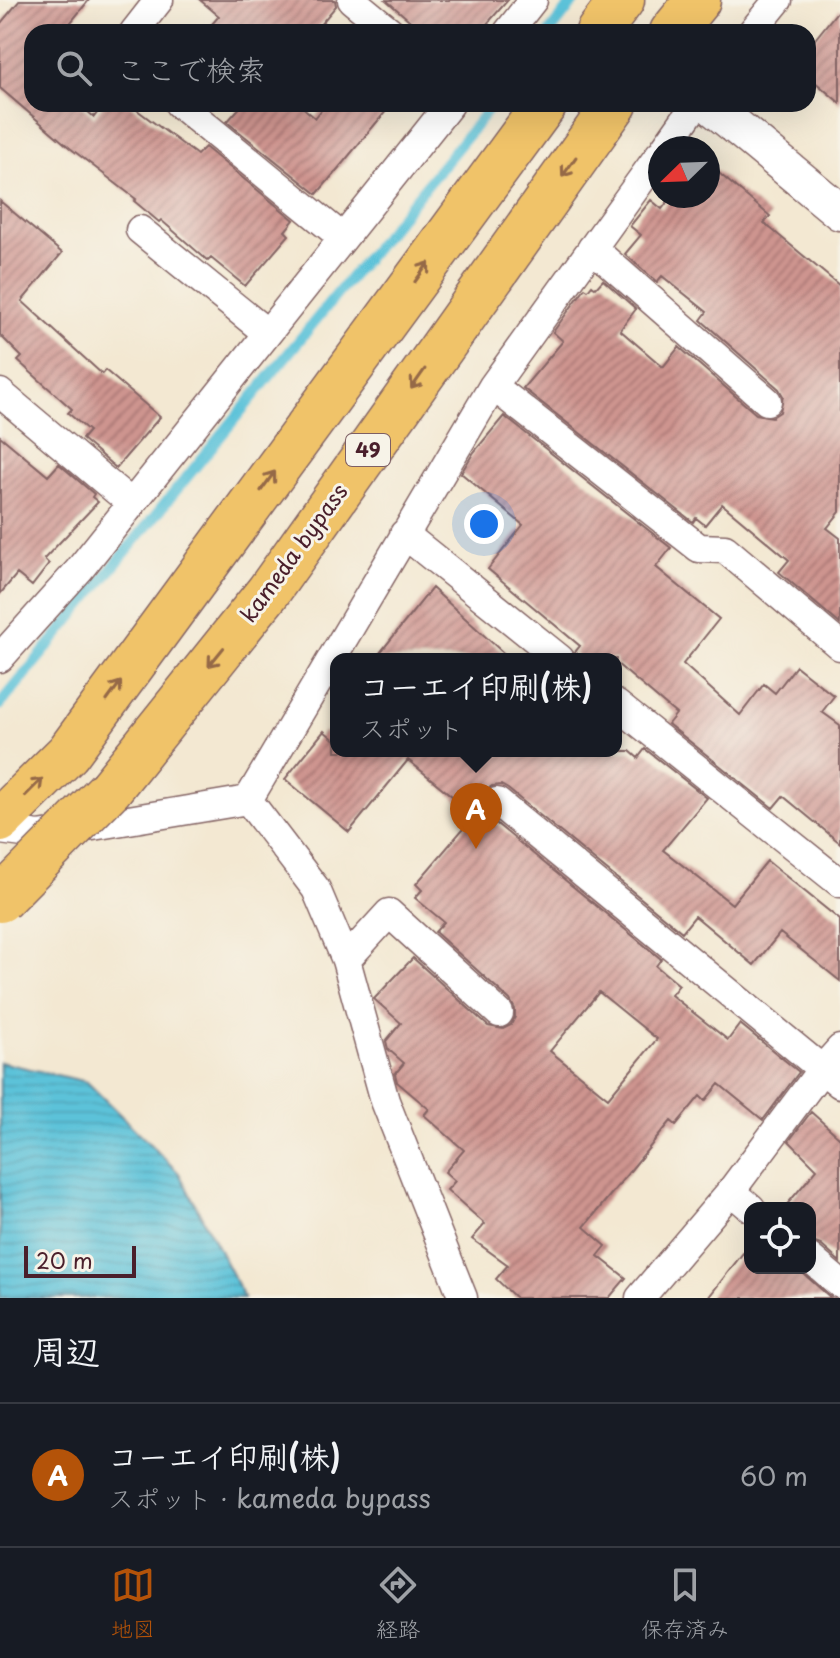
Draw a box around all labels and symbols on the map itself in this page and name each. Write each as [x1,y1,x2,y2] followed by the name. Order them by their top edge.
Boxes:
[648,136,720,208] north arrow
[561,155,577,177] one-way arrow
[414,261,430,283] one-way arrow
[410,368,427,390] one-way arrow
[346,434,390,466] road number: 49
[259,471,276,492] one-way arrow
[231,476,354,628] street label: kameda bypass
[464,504,504,544] your location
[207,646,224,667] one-way arrow
[106,680,122,702] one-way arrow
[24,778,43,797] one-way arrow
[450,783,502,849] pin: A
[24,1242,136,1278] scale bar

